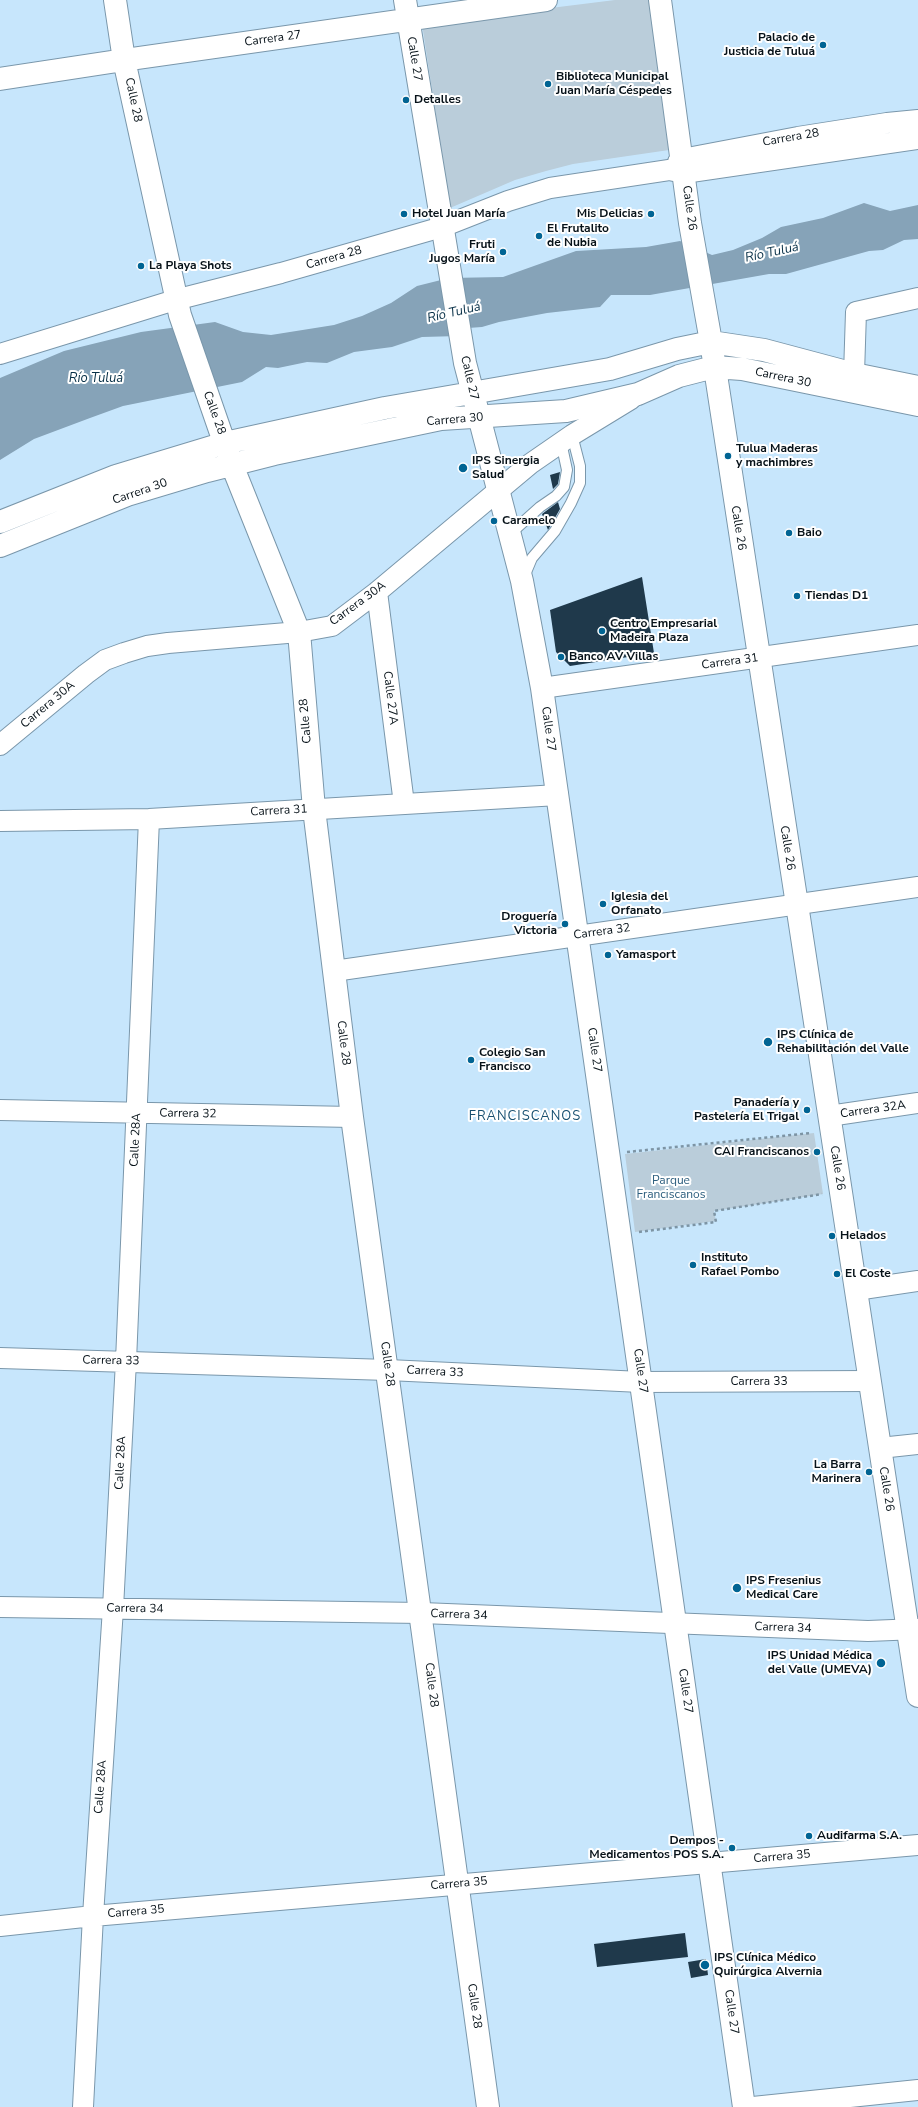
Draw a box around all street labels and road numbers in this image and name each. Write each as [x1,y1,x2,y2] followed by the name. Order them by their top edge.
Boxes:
[244,28,302,50] street label: Carrera 27
[403,36,425,82] street label: Calle 27
[121,76,145,124] street label: Calle 28
[762,126,820,150] street label: Carrera 28
[679,185,699,231] street label: Calle 26
[305,243,363,273] street label: Carrera 28
[457,354,481,402] street label: Calle 27
[754,365,812,391] street label: Carrera 30
[200,389,228,437] street label: Calle 28
[426,410,484,430] street label: Carrera 30
[111,476,169,508] street label: Carrera 30
[727,505,749,551] street label: Calle 26
[327,579,389,629] street label: Carrera 30A
[701,651,759,673] street label: Carrera 31
[380,670,400,726] street label: Calle 27A
[18,678,78,732] street label: Carrera 30A
[297,698,315,744] street label: Calle 28
[538,706,558,752] street label: Calle 27
[250,802,308,820] street label: Carrera 31
[776,825,798,871] street label: Calle 26
[573,921,631,943] street label: Carrera 32
[333,1020,353,1066] street label: Calle 28
[584,1027,604,1073] street label: Calle 27
[839,1098,907,1122] street label: Carrera 32A
[159,1106,217,1122] street label: Carrera 32
[127,1113,145,1167] street label: Calle 28A
[826,1145,848,1191] street label: Calle 26
[377,1341,397,1387] street label: Calle 28
[630,1348,650,1394] street label: Calle 27
[82,1353,140,1369] street label: Carrera 33
[406,1363,464,1381] street label: Carrera 33
[730,1375,788,1389] street label: Carrera 33
[112,1436,130,1490] street label: Calle 28A
[875,1466,897,1512] street label: Calle 26
[106,1601,164,1617] street label: Carrera 34
[430,1607,488,1623] street label: Carrera 34
[754,1620,812,1636] street label: Carrera 34
[421,1662,441,1708] street label: Calle 28
[675,1668,695,1714] street label: Calle 27
[92,1760,110,1814] street label: Calle 28A
[753,1847,811,1867] street label: Carrera 35
[430,1874,488,1894] street label: Carrera 35
[107,1902,165,1922] street label: Carrera 35
[464,1983,484,2029] street label: Calle 28
[721,1989,741,2035] street label: Calle 27

